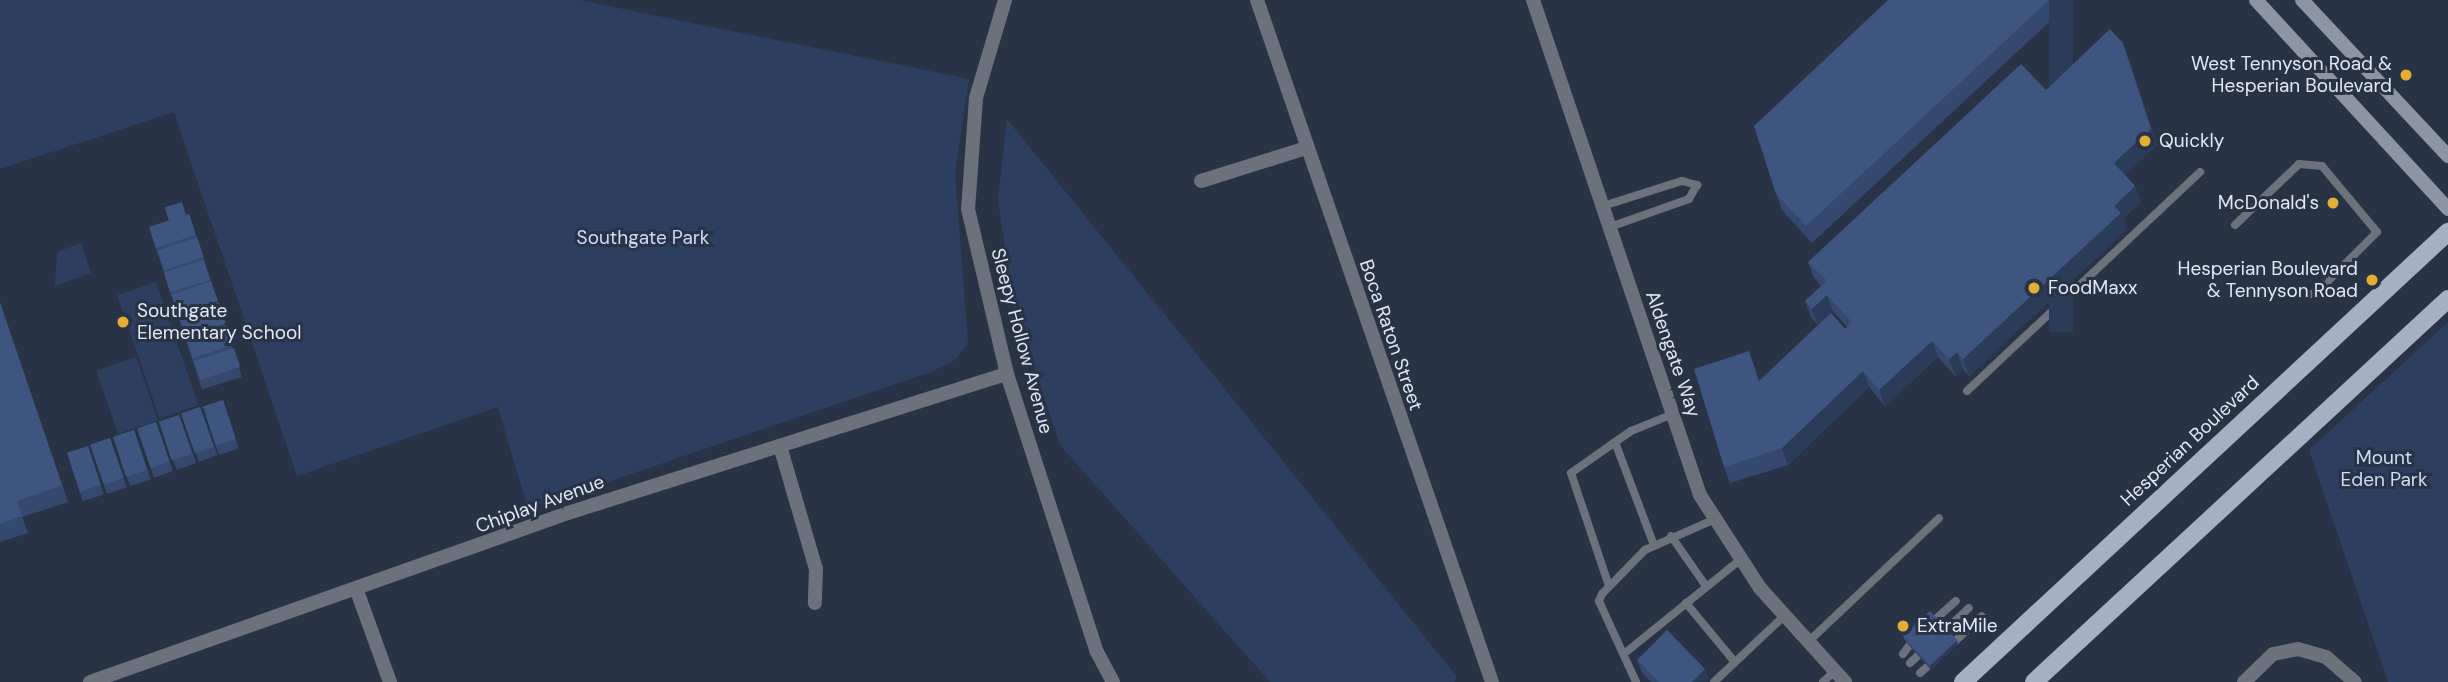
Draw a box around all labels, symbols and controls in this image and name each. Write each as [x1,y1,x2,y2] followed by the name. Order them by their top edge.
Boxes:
[2191,53,2392,97] place label: West Tennyson Road & Hesperian Boulevard
[2398,67,2414,83] marker: West Tennyson Road & Hesperian Boulevard
[2159,130,2224,152] place label: Quickly
[2137,133,2153,149] marker: Quickly
[2218,192,2319,214] place label: McDonald's
[2325,195,2341,211] marker: McDonald's
[577,227,709,249] park label: Southgate Park
[986,246,1058,436] street label: Sleepy Hollow Avenue
[1354,256,1428,414] street label: Boca Raton Street
[2177,258,2358,302] place label: Hesperian Boulevard & Tennyson Road
[2364,272,2380,288] marker: Hesperian Boulevard & Tennyson Road
[2048,277,2137,299] place label: FoodMaxx
[2026,280,2042,296] marker: FoodMaxx
[1641,288,1705,420] street label: Aldengate Way
[137,300,301,344] place label: Southgate Elementary School
[115,314,131,330] marker: Southgate Elementary School
[2116,371,2264,511] street label: Hesperian Boulevard
[2341,447,2427,491] park label: Mount Eden Park
[472,470,608,538] street label: Chiplay Avenue
[1917,615,1998,637] place label: ExtraMile
[1895,618,1911,634] marker: ExtraMile

